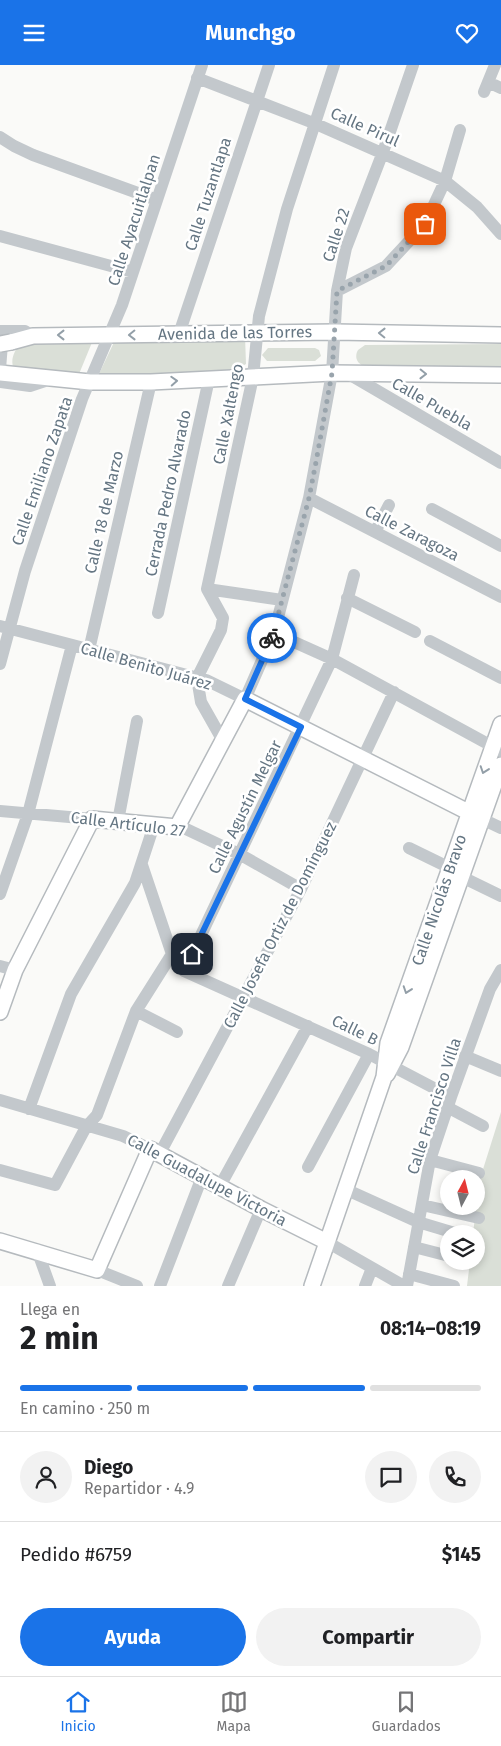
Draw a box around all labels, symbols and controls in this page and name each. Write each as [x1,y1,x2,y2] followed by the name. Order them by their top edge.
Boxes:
[20,19,48,47] icon: menu
[205,19,296,46] text: Munchgo
[453,19,481,47] icon: heart
[328,103,403,151] street label: Calle Pirul
[181,135,235,253] street label: Calle Tuzantlapa
[104,152,164,288] street label: Calle Ayacuitlalpan
[404,203,446,245] pin
[318,206,354,264] street label: Calle 22
[411,210,439,238] icon: bag
[158,322,312,344] street label: Avenida de las Torres
[378,328,386,338] one-way arrow
[57,330,64,340] one-way arrow
[128,330,136,340] one-way arrow
[209,362,247,466] street label: Calle Xaltengo
[420,368,428,379] one-way arrow
[389,373,475,435] street label: Calle Puebla
[170,376,178,387] one-way arrow
[8,394,76,548] street label: Calle Emiliano Zapata
[141,408,195,578] street label: Cerrada Pedro Alvarado
[81,449,127,575] street label: Calle 18 de Marzo
[362,501,462,565] street label: Calle Zaragoza
[247,613,297,663] courier
[258,624,286,652] icon: bike
[78,638,214,694] street label: Calle Benito Juárez
[204,736,286,877] street label: Calle Agustín Melgar
[480,765,490,774] one-way arrow
[70,808,186,840] street label: Calle Artículo 27
[219,818,341,1032] street label: Calle Josefa Ortiz de Domínguez
[408,832,470,968] street label: Calle Nicolás Bravo
[171,933,213,975] pin
[178,940,206,968] icon: home
[403,985,413,993] one-way arrow
[329,1011,382,1049] street label: Calle B
[403,1035,465,1177] street label: Calle Francisco Villa
[124,1130,290,1230] street label: Calle Guadalupe Victoria
[440,1170,485,1215] north arrow
[440,1170,485,1270] map controls
[440,1225,485,1270] button: layers
[20,1300,80,1319] text: Llega en
[380,1317,481,1340] text: 08:14–08:19
[20,1319,99,1357] text: 2 min
[20,1399,150,1418] text: En camino · 250 m
[20,1451,72,1503] button: person
[365,1451,417,1503] button: chat
[429,1451,481,1503] button: phone
[84,1456,133,1479] text: Diego
[84,1479,194,1498] text: Repartidor · 4.9
[20,1543,132,1566] text: Pedido #6759
[442,1543,481,1566] text: $145
[20,1608,246,1666] button: Ayuda
[256,1608,481,1666] button: Compartir
[60,1688,96,1735] tab: Inicio
[217,1688,251,1735] tab: Mapa
[372,1688,441,1735] tab: Guardados

